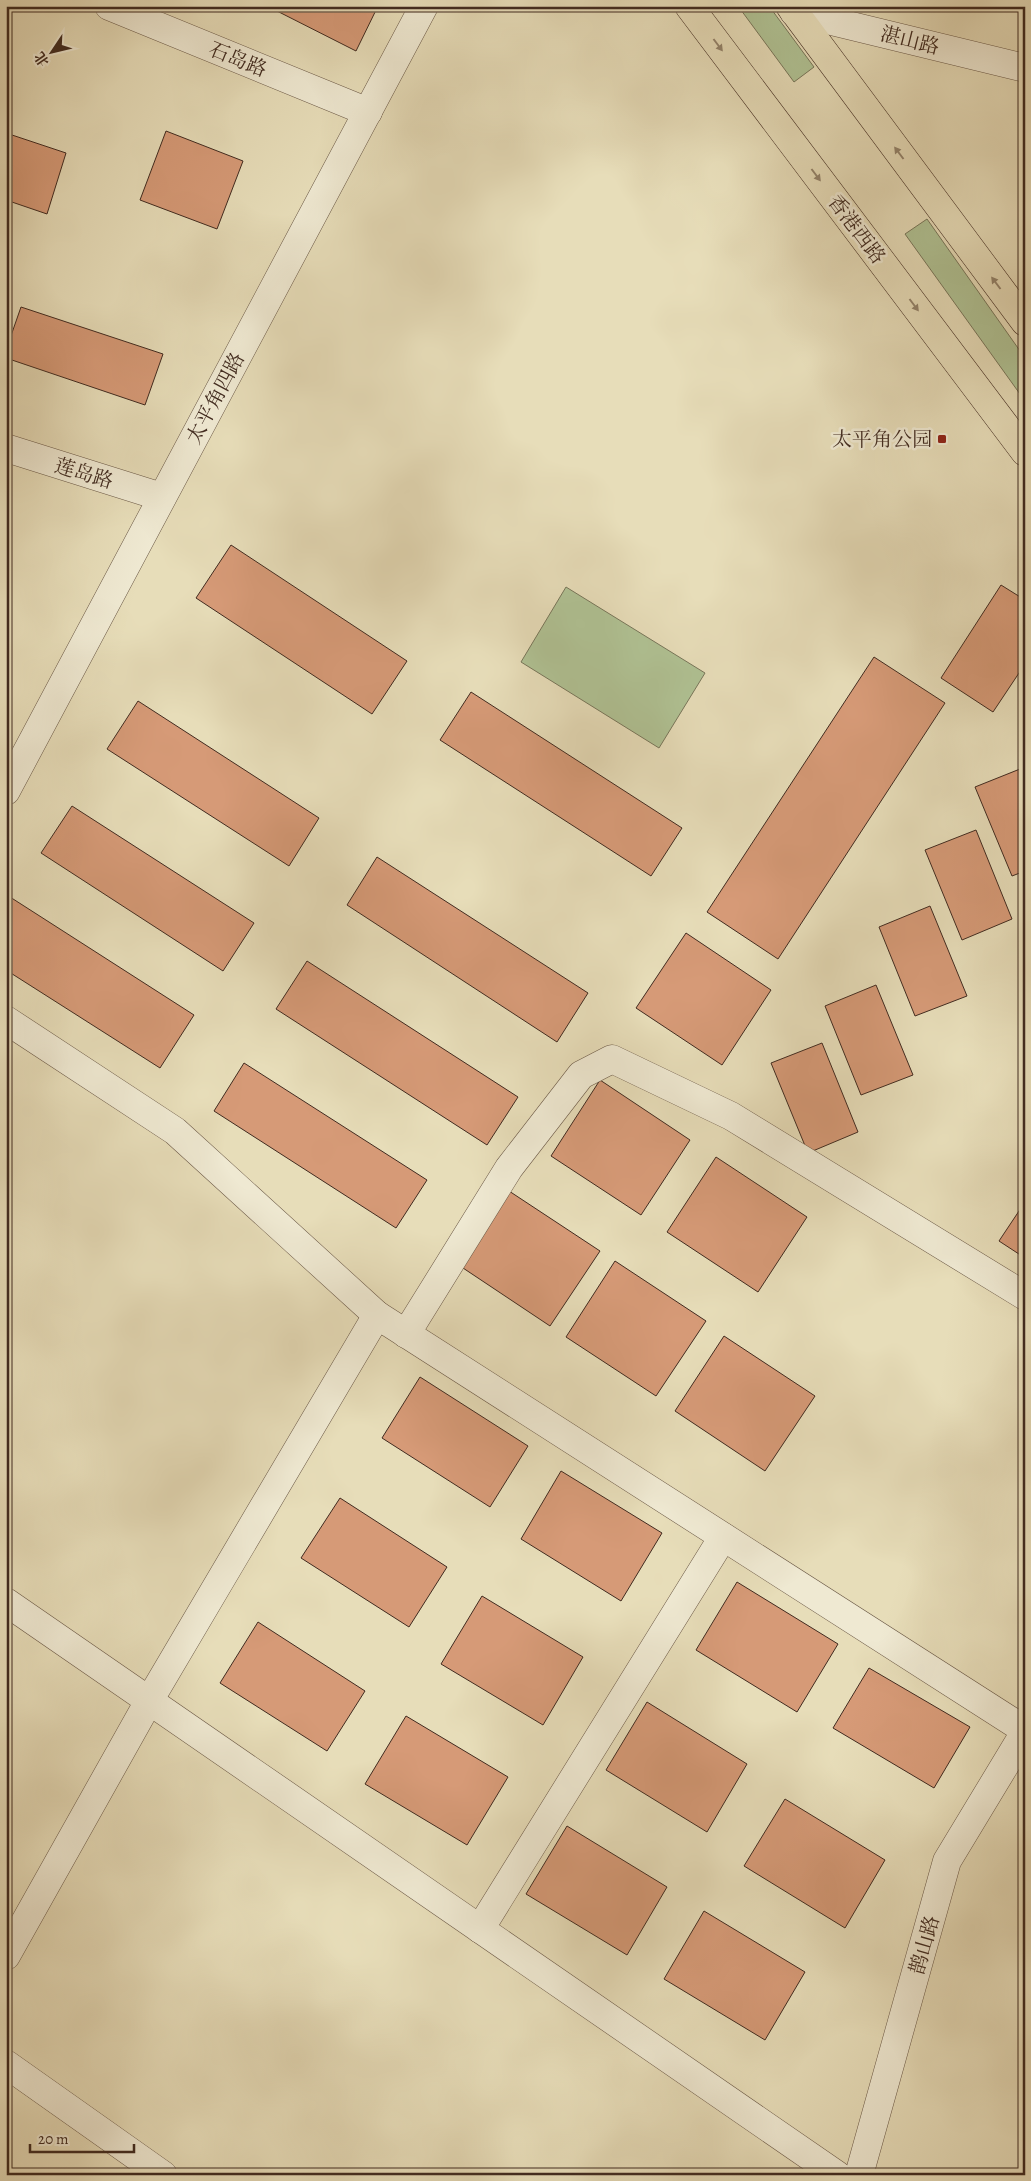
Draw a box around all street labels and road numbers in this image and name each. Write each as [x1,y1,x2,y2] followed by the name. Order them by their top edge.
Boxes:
[878,20,942,61] street label: 湛山路
[205,36,271,83] street label: 石岛路
[822,189,891,269] street label: 香港西路
[180,348,251,449] street label: 太平角四路
[51,452,116,495] street label: 莲岛路
[903,1913,946,1978] street label: 鹊山路

